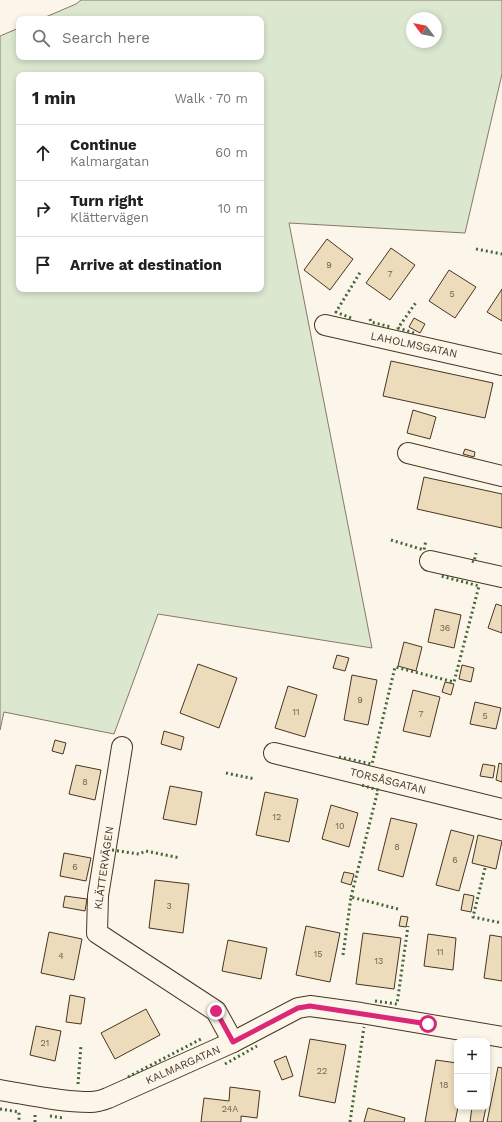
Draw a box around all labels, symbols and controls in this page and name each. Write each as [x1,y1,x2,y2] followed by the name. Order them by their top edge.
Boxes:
[406,12,442,48] north arrow
[16,16,264,60] search box
[30,27,52,49] icon: search
[62,29,150,47] text: Search here
[32,88,76,108] text: 1 min
[174,91,248,106] text: Walk · 70 m
[70,136,137,154] text: Continue
[32,142,54,164] icon: ahead
[215,145,248,160] text: 60 m
[70,154,149,169] text: Kalmargatan
[70,192,143,210] text: Turn right
[32,198,54,220] icon: right
[218,201,248,216] text: 10 m
[70,210,149,225] text: Klättervägen
[32,254,54,276] icon: arrive
[70,256,222,274] text: Arrive at destination
[326,260,332,270] house number: 9
[387,269,393,279] house number: 7
[449,289,455,299] house number: 5
[369,329,459,361] street label: LAHOLMSGATAN
[440,623,450,633] house number: 36
[357,695,363,705] house number: 9
[292,707,300,717] house number: 11
[418,709,424,719] house number: 7
[482,711,488,721] house number: 5
[348,765,428,797] street label: TORSÅSGATAN
[82,777,88,787] house number: 8
[273,812,281,822] house number: 12
[335,821,345,831] house number: 10
[91,825,116,911] street label: KLÄTTERVÄGEN
[394,842,400,852] house number: 8
[452,855,458,865] house number: 6
[72,862,78,872] house number: 6
[166,901,172,911] house number: 3
[436,947,444,957] house number: 11
[314,949,322,959] house number: 15
[58,951,64,961] house number: 4
[375,956,383,966] house number: 13
[207,1002,225,1020] route end
[419,1015,437,1033] route start
[41,1038,49,1048] house number: 21
[454,1038,490,1110] map controls
[454,1038,490,1074] button: +
[144,1043,222,1087] street label: KALMARGATAN
[317,1066,327,1076] house number: 22
[454,1074,490,1110] button: −
[439,1080,449,1090] house number: 18
[222,1104,238,1114] house number: 24A

